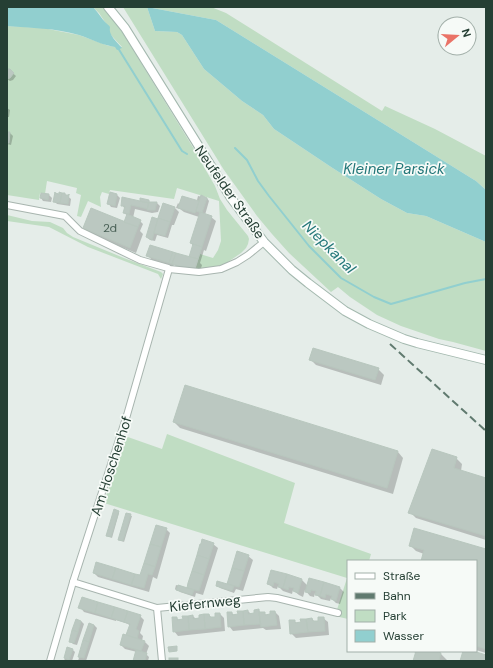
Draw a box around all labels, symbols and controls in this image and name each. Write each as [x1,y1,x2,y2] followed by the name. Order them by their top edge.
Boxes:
[437,16,477,56] north arrow
[459,27,474,39] text: N
[191,142,269,242] street label: Neufelder Straße
[343,159,445,179] water label: Kleiner Parsick
[298,216,360,278] water label: Niepkanal
[103,220,117,236] house number: 2d
[86,414,136,518] street label: Am Hoschenhof
[347,560,477,652] legend
[383,568,420,584] text: Straße
[383,588,411,604] text: Bahn
[169,590,242,616] street label: Kiefernweg
[383,608,407,624] text: Park
[383,628,424,644] text: Wasser

